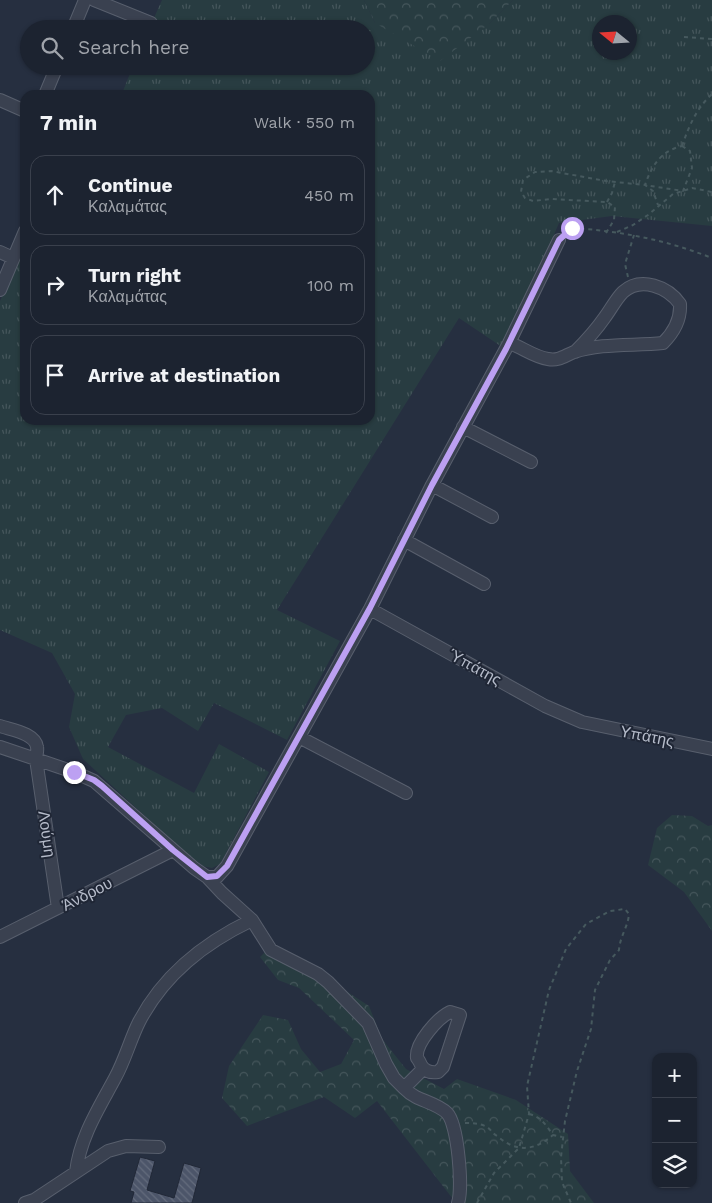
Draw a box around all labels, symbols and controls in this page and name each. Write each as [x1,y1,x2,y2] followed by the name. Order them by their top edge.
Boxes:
[592,15,637,60] north arrow
[20,20,375,75] search box
[38,34,66,62] icon: search
[78,36,189,59] text: Search here
[40,110,97,135] text: 7 min
[254,113,355,132] text: Walk · 550 m
[88,174,172,197] text: Continue
[41,181,69,209] icon: ahead
[304,186,354,205] text: 450 m
[88,197,167,216] text: Καλαμάτας
[561,217,584,240] route start
[88,264,181,287] text: Turn right
[41,271,69,299] icon: right
[307,276,354,295] text: 100 m
[88,287,167,306] text: Καλαμάτας
[41,361,69,389] icon: arrive
[88,364,280,387] text: Arrive at destination
[445,645,505,689] street label: Ύπάτης
[618,721,676,751] street label: Υπάτης
[63,761,86,784] route end
[34,809,60,859] street label: Λούμη
[59,873,115,915] street label: Άνδρου
[652,1053,697,1188] map controls
[652,1053,697,1098] button: +
[652,1098,697,1143] button: −
[652,1143,697,1188] button: layers

